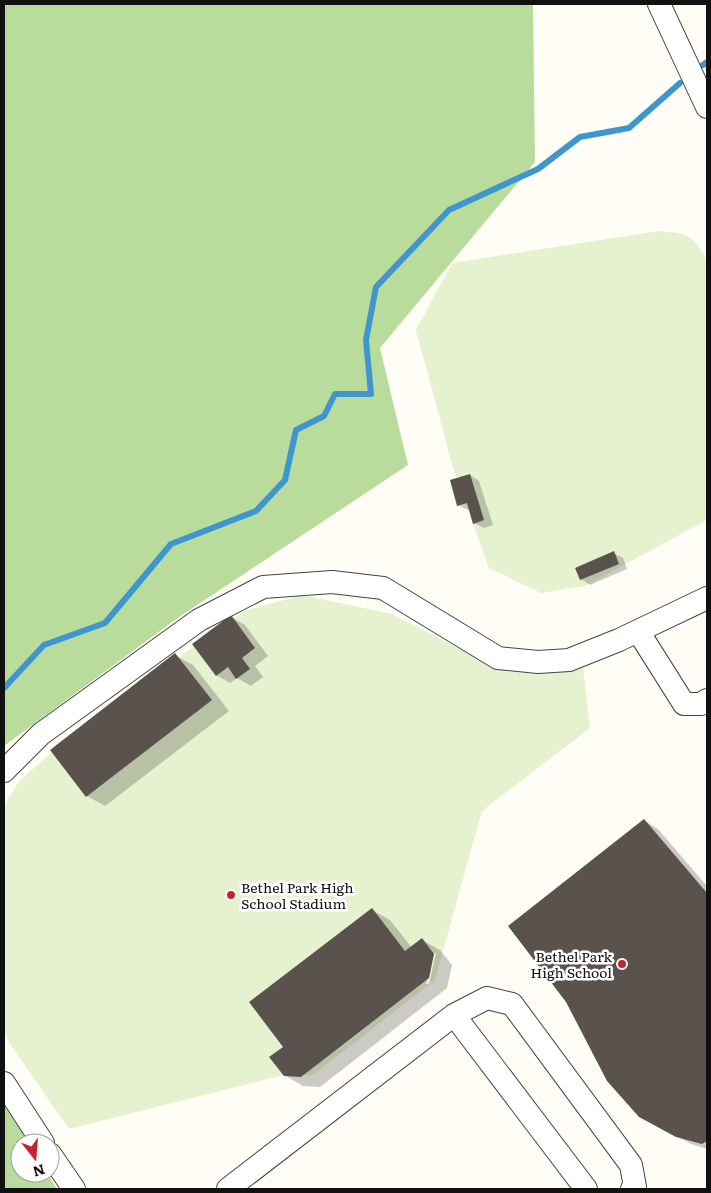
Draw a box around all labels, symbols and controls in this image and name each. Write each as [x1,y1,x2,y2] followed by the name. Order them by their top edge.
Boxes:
[241,877,354,913] place label: Bethel Park High School Stadium
[225,889,237,901] marker: Bethel Park High School Stadium
[531,946,612,982] place label: Bethel Park High School
[616,958,628,970] marker: Bethel Park High School
[10,1133,60,1183] north arrow
[30,1160,48,1183] text: N

